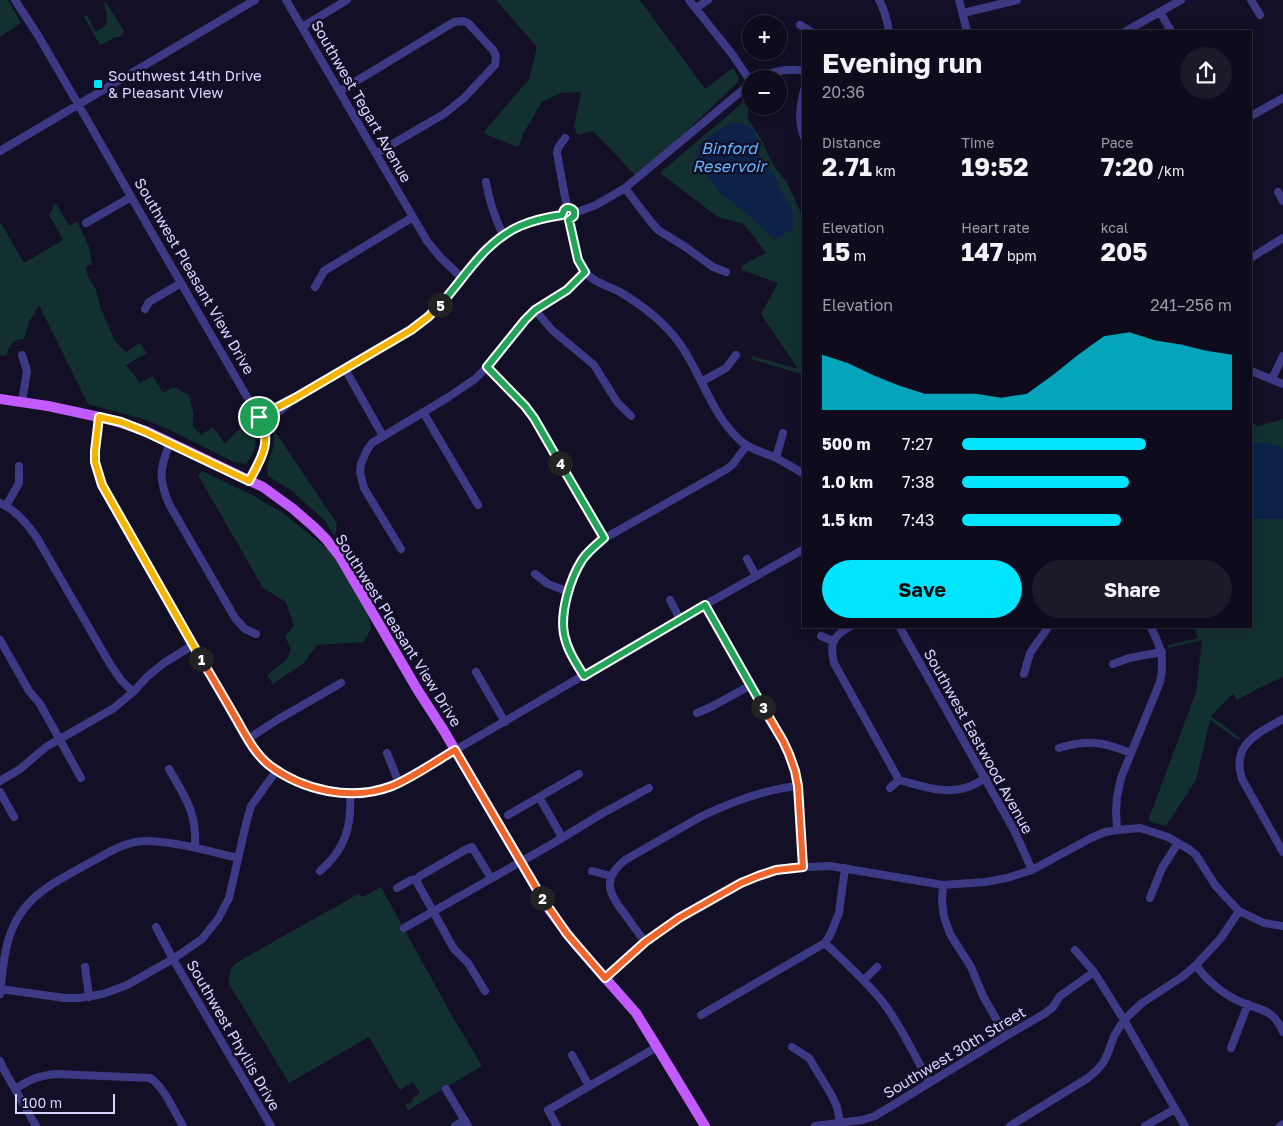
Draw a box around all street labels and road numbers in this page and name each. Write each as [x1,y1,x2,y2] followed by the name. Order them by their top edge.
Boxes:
[308,17,416,186] street label: Southwest Tegart Avenue
[131,175,259,378] street label: Southwest Pleasant View Drive
[332,530,466,730] street label: Southwest Pleasant View Drive
[921,645,1038,837] street label: Southwest Eastwood Avenue
[184,957,285,1114] street label: Southwest Phyllis Drive
[880,1002,1028,1102] street label: Southwest 30th Street

